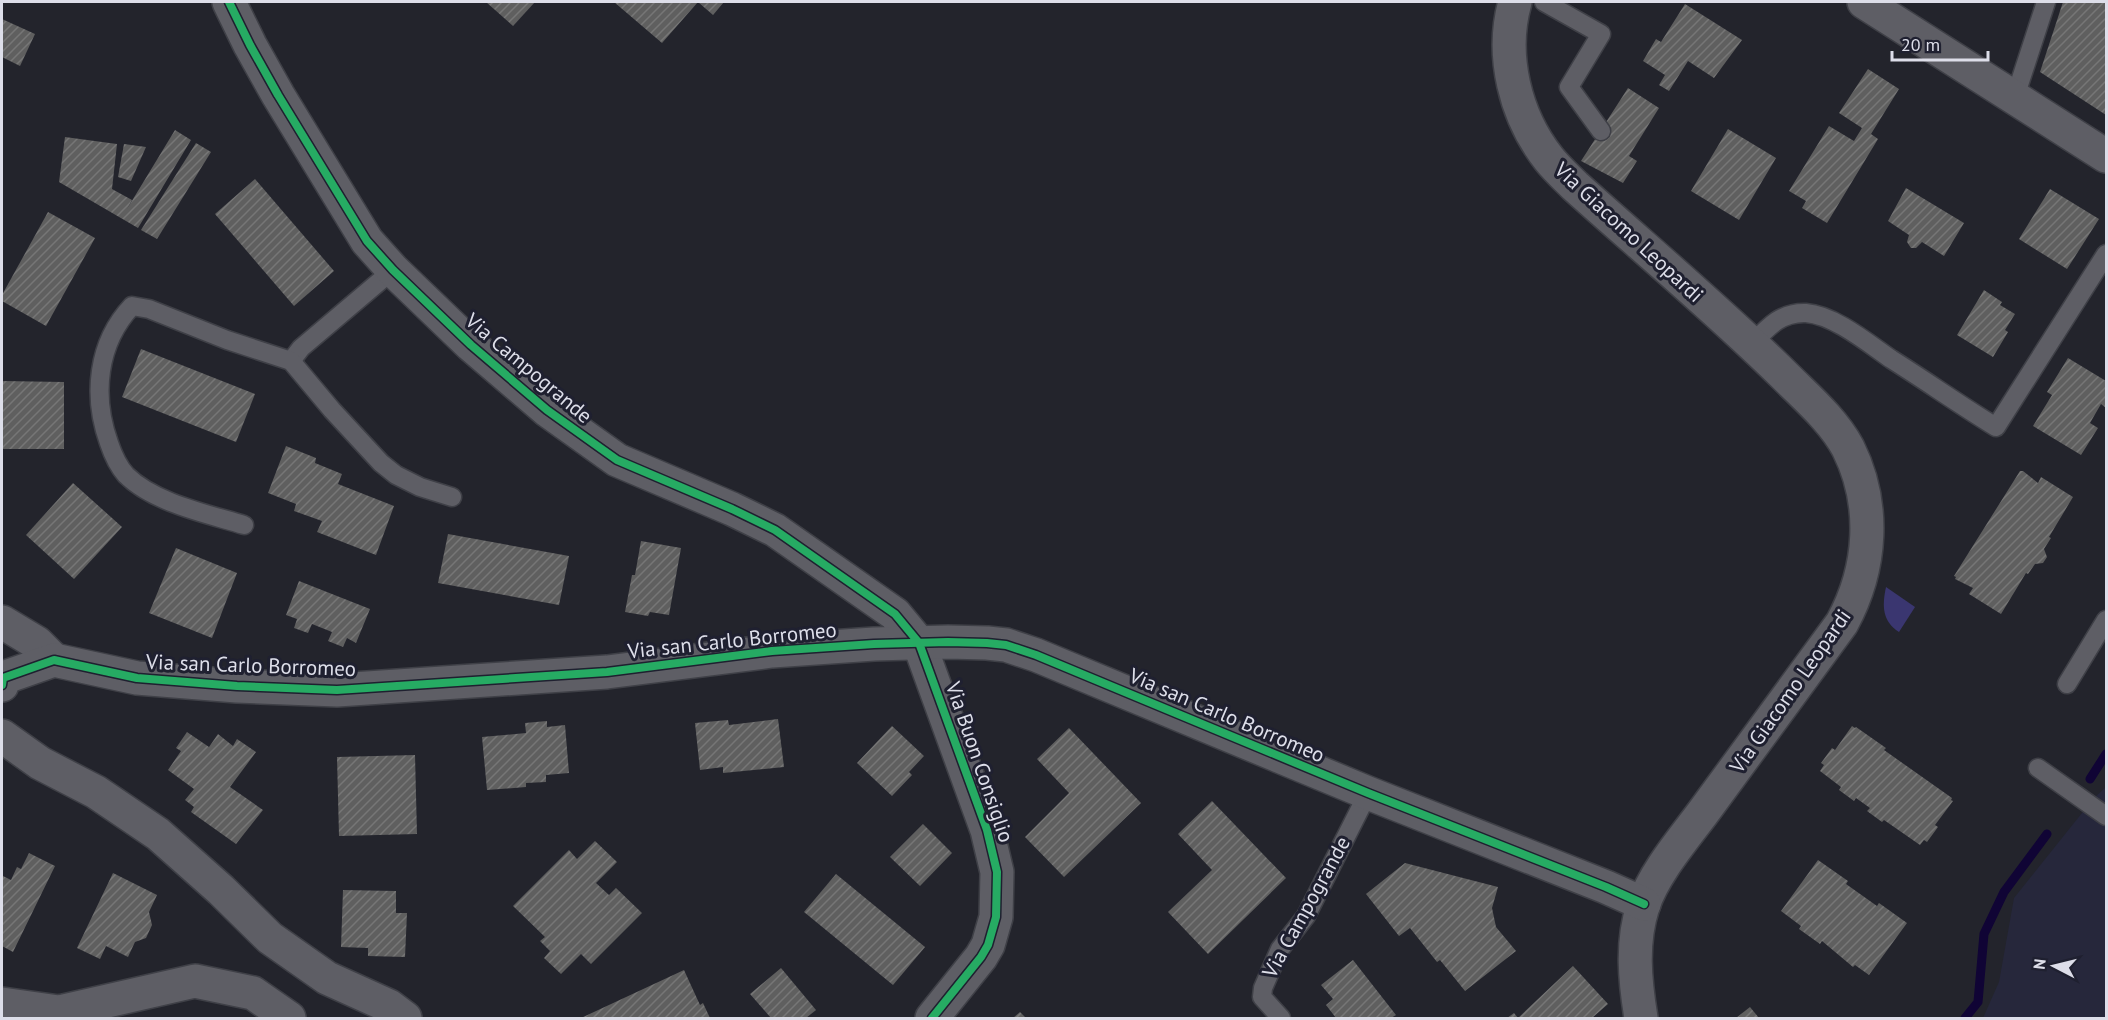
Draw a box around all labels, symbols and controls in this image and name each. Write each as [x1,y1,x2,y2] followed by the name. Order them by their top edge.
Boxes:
[1892,24,1988,62] scale bar
[1901,33,1940,56] text: 20 m
[1548,155,1709,308] street label: Via Giacomo Leopardi
[459,306,598,429] street label: Via Campogrande
[1723,604,1857,779] street label: Via Giacomo Leopardi
[625,616,838,665] street label: Via san Carlo Borromeo
[145,648,356,682] street label: Via san Carlo Borromeo
[1124,661,1329,768] street label: Via san Carlo Borromeo
[940,677,1020,846] street label: Via Buon Consiglio
[1256,832,1356,983] street label: Via Campogrande
[2024,936,2084,996] north arrow
[2029,958,2050,971] text: N

